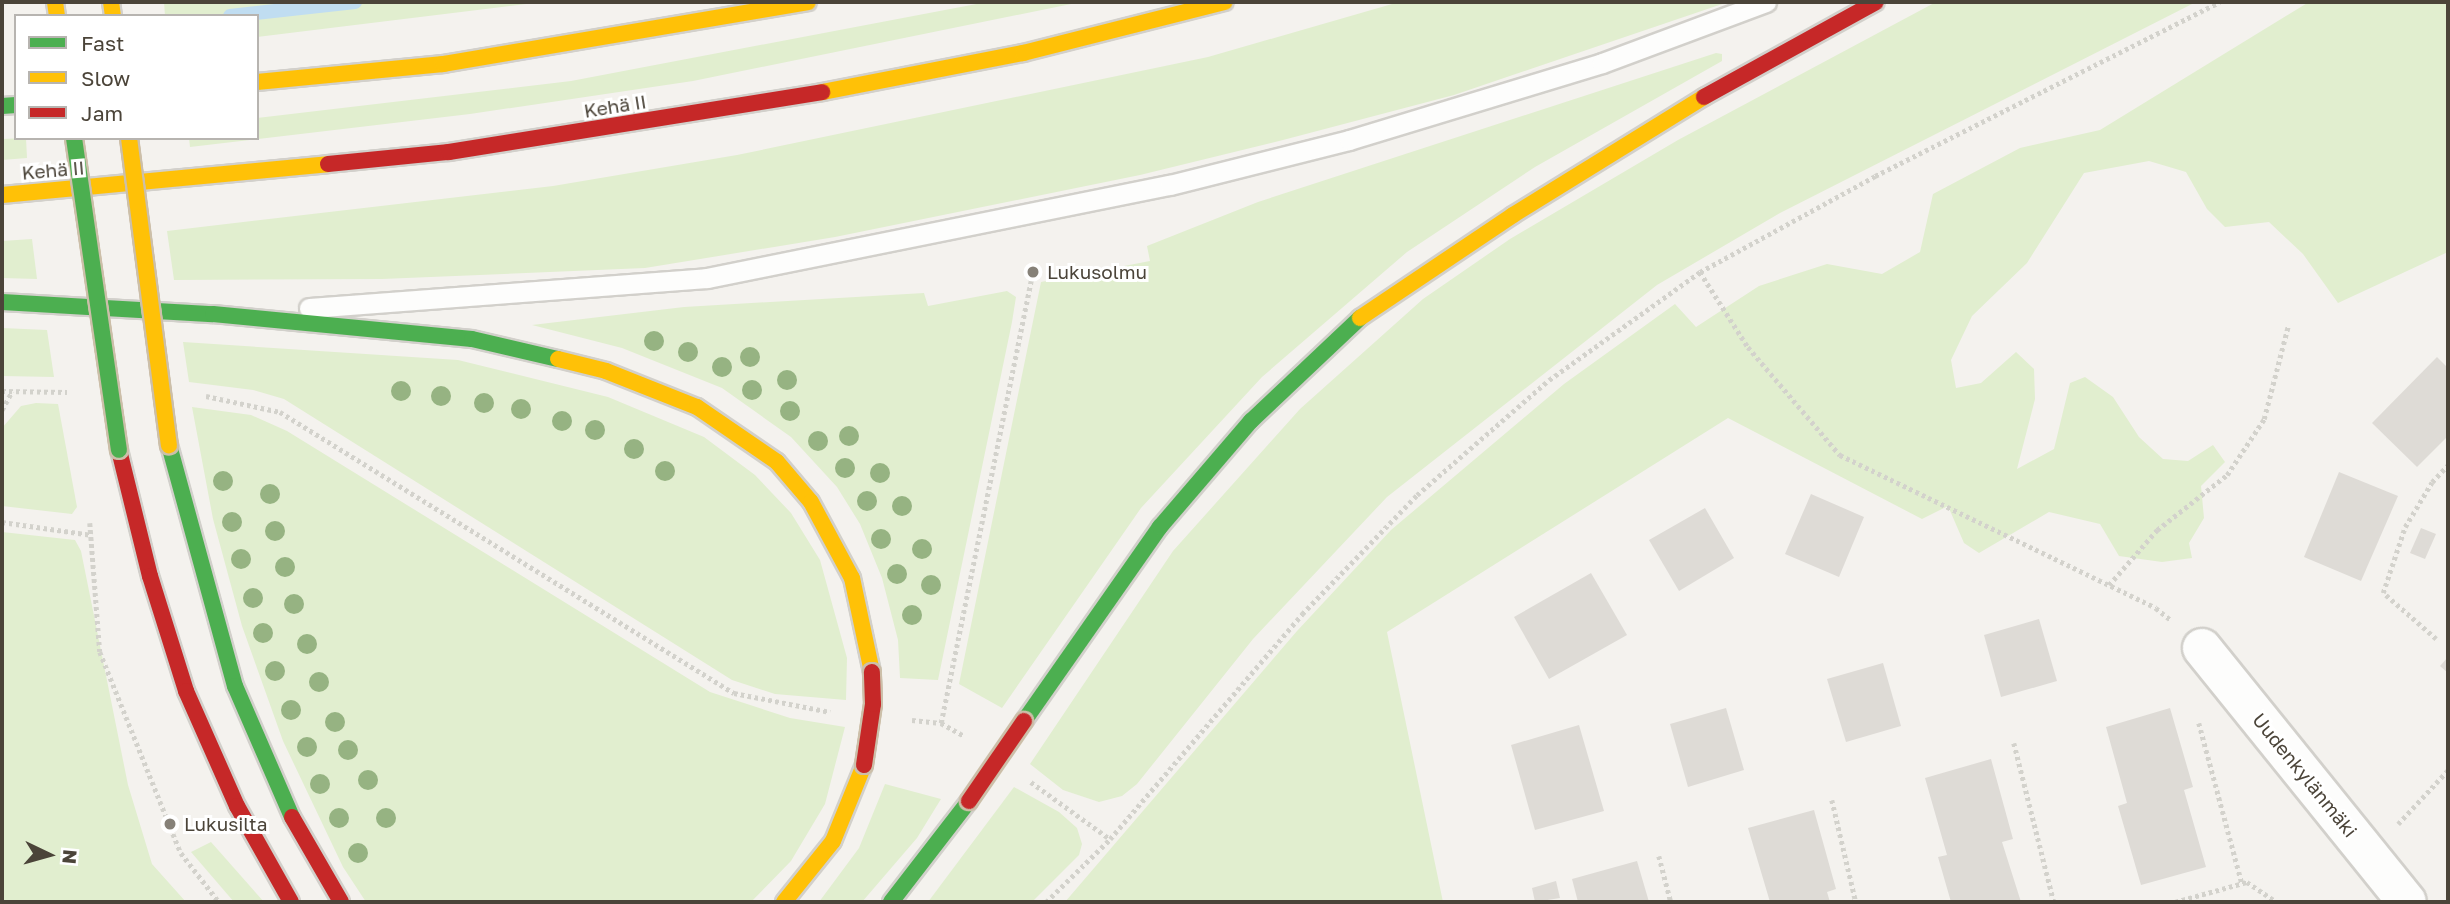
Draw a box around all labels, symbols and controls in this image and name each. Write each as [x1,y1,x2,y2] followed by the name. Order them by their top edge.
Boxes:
[14,14,259,140] legend
[81,30,124,56] text: Fast
[81,65,130,91] text: Slow
[582,90,648,122] street label: Kehä II
[81,100,123,126] text: Jam
[21,156,85,184] street label: Kehä II
[1047,261,1147,283] place label: Lukusolmu
[1025,264,1041,280] marker: Lukusolmu
[2248,708,2362,842] street label: Uudenkylänmäki
[184,813,267,835] place label: Lukusilta
[162,816,178,832] marker: Lukusilta
[14,820,84,890] north arrow
[58,849,83,865] text: N

